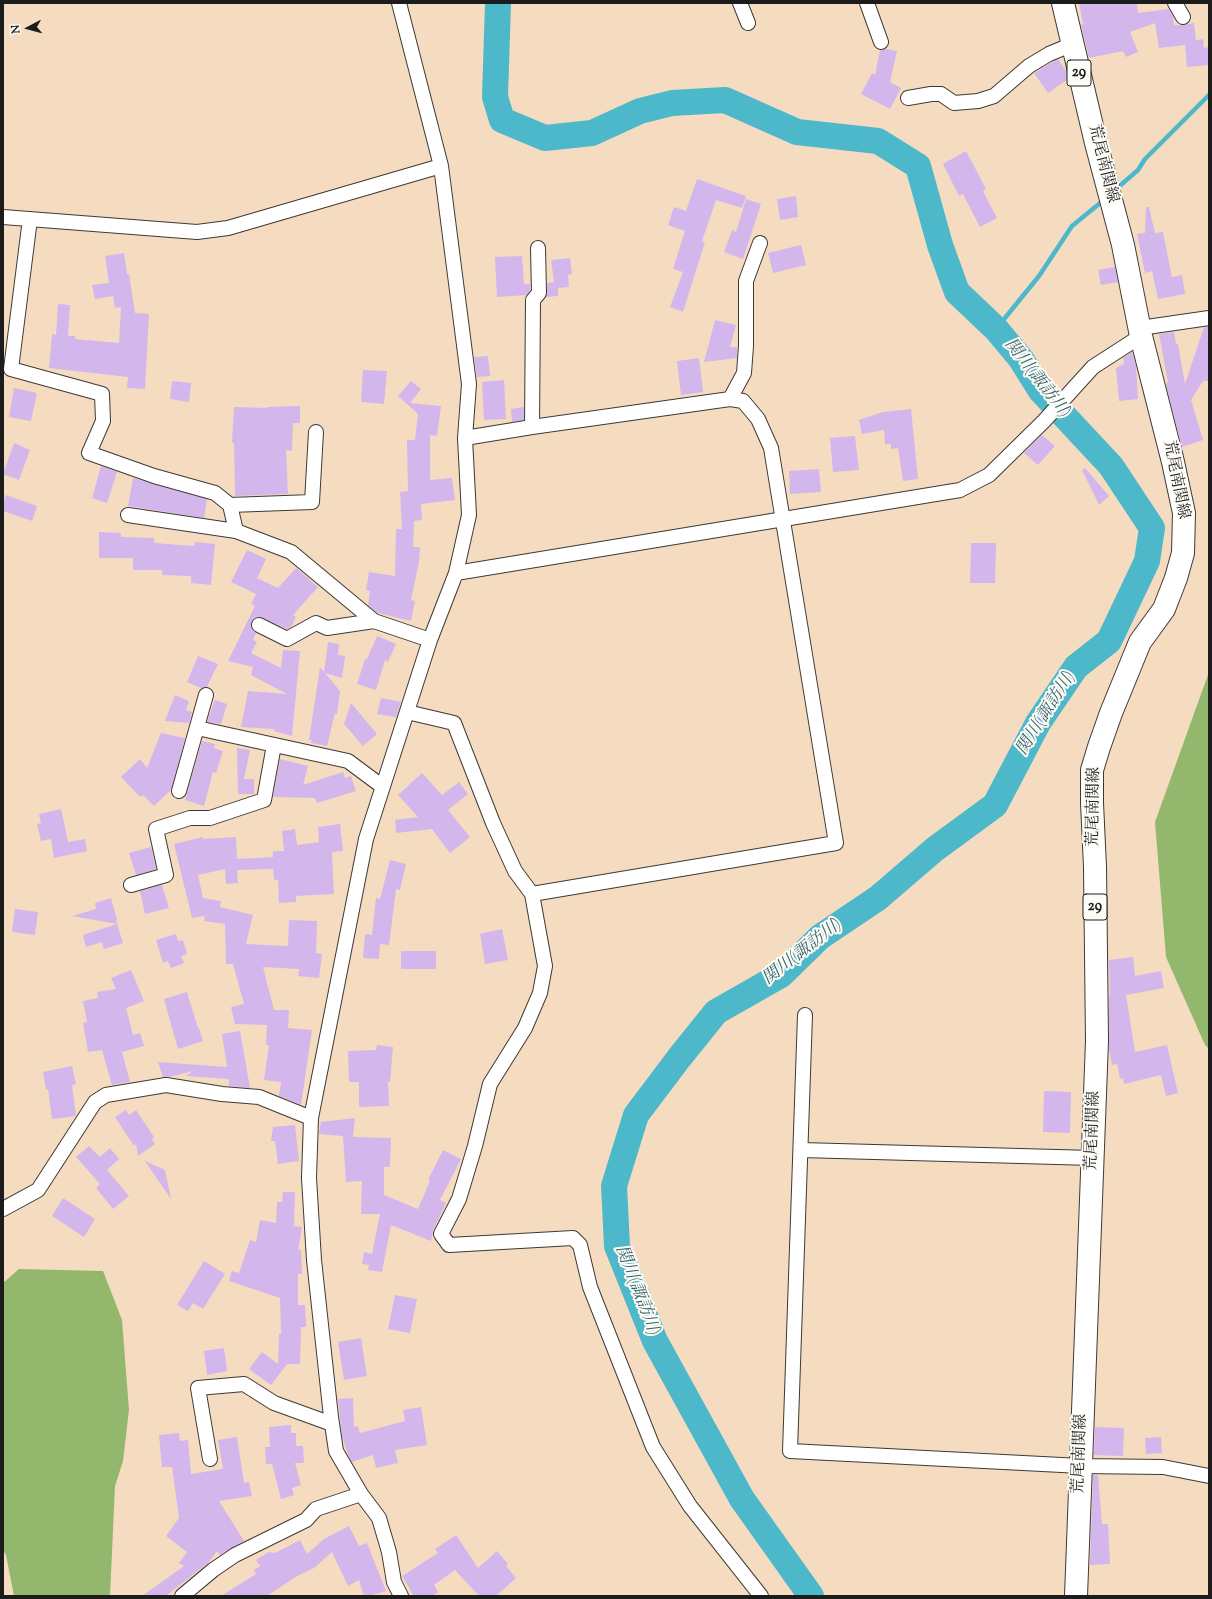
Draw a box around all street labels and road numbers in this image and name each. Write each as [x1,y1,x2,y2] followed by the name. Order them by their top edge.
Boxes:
[1067,60,1091,86] road number: 29
[1083,123,1121,205] street label: 荒尾南関線
[1158,439,1192,521] street label: 荒尾南関線
[1085,767,1105,847] street label: 荒尾南関線
[1083,894,1107,920] road number: 29
[1083,1091,1105,1171] street label: 荒尾南関線
[1070,1414,1092,1494] street label: 荒尾南関線

